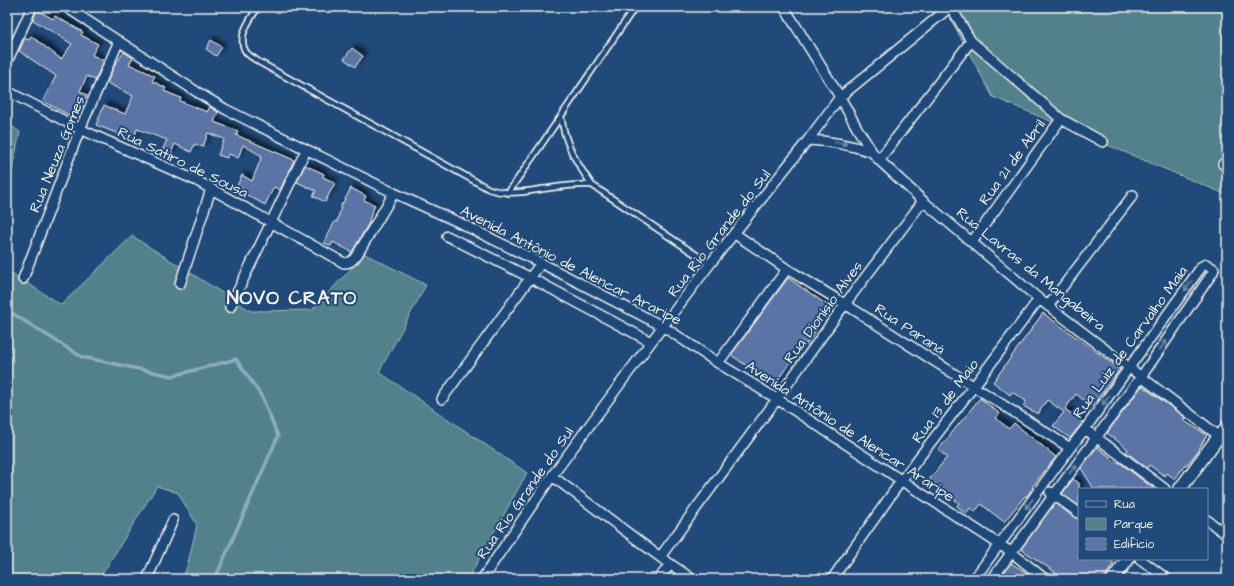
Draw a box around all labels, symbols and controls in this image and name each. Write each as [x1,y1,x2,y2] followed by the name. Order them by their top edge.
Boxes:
[24,92,91,216] street label: Rua Neuza Gomes
[974,115,1051,209] street label: Rua 21 de Abril
[114,122,252,203] street label: Rua Satiro de Sousa
[834,140,847,148] one-way arrow
[663,165,776,302] street label: Rua Rio Grande do Sul
[457,200,685,331] street label: Avenida Antônio de Alencar Araripe
[951,203,1110,337] street label: Rua Lavras da Mangabeira
[779,256,868,368] street label: Rua Dionísio Alves
[1068,262,1193,423] street label: Rua Luiz de Carvalho Maia
[1184,281,1192,292] one-way arrow
[227,285,357,312] district label: NOVO CRATO
[870,299,949,360] street label: Rua Paraná
[1159,340,1167,351] one-way arrow
[907,355,984,448] street label: Rua 13 de Maio
[741,356,959,507] street label: Avenida Antônio de Alencar Araripe
[1102,394,1111,405] one-way arrow
[472,423,579,563] street label: Rua Rio Grande do Sul
[1069,463,1077,474] one-way arrow
[1078,488,1208,560] legend
[1114,496,1135,513] text: Rua
[1025,498,1033,509] one-way arrow
[1114,516,1154,533] text: Parque
[1114,536,1154,553] text: Edifício

